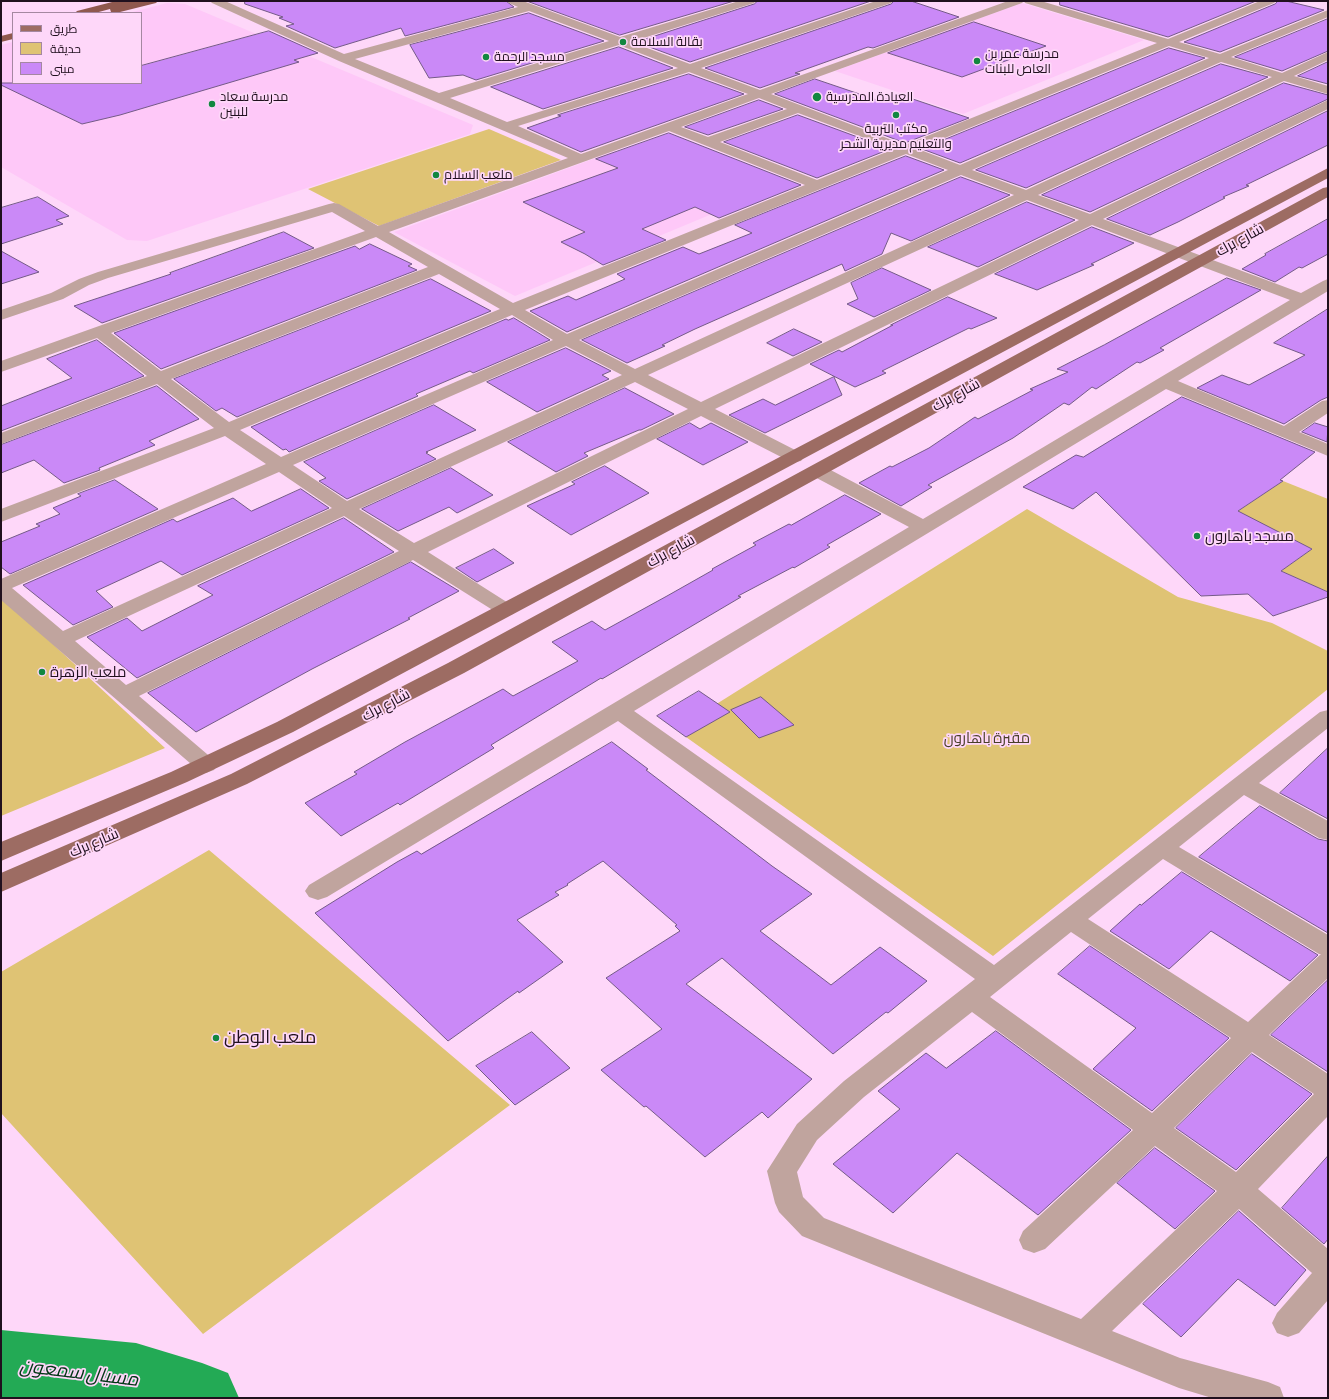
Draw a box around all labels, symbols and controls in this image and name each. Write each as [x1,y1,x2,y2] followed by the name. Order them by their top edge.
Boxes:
[12,12,142,84] legend
[50,23,77,35] text: طريق
[631,34,703,50] place label: بقالة السلامة
[618,37,628,47] marker: بقالة السلامة
[50,43,81,55] text: حديقة
[985,46,1059,77] place label: مدرسة عمر بن العاص للبنات
[494,49,565,65] place label: مسجد الرحمة
[481,52,491,62] marker: مسجد الرحمة
[972,56,982,66] marker: مدرسة عمر بن العاص للبنات
[50,63,75,75] text: مبنى
[220,89,288,120] place label: مدرسة سعاد للبنين
[826,89,913,105] place label: العيادة المدرسية
[811,91,823,103] marker: العيادة المدرسية
[207,99,217,109] marker: مدرسة سعاد للبنين
[891,110,901,120] marker: مكتب التربية والتعليم مديرية الشحر
[840,121,952,152] place label: مكتب التربية والتعليم مديرية الشحر
[444,167,512,183] place label: ملعب السلام
[431,170,441,180] marker: ملعب السلام
[1213,220,1267,260] street label: شارع برك
[929,375,983,415] street label: شارع برك
[1205,527,1294,545] place label: مسجد باهارون
[644,531,698,571] street label: شارع برك
[1192,531,1202,541] marker: مسجد باهارون
[50,663,126,681] place label: ملعب الزهرة
[37,667,47,677] marker: ملعب الزهرة
[359,685,413,725] street label: شارع برك
[944,729,1030,747] park label: مقبرة باهارون
[67,825,121,861] street label: شارع برك
[224,1027,316,1049] place label: ملعب الوطن
[211,1033,221,1043] marker: ملعب الوطن
[18,1354,140,1392] water label: مسيال سمعون

